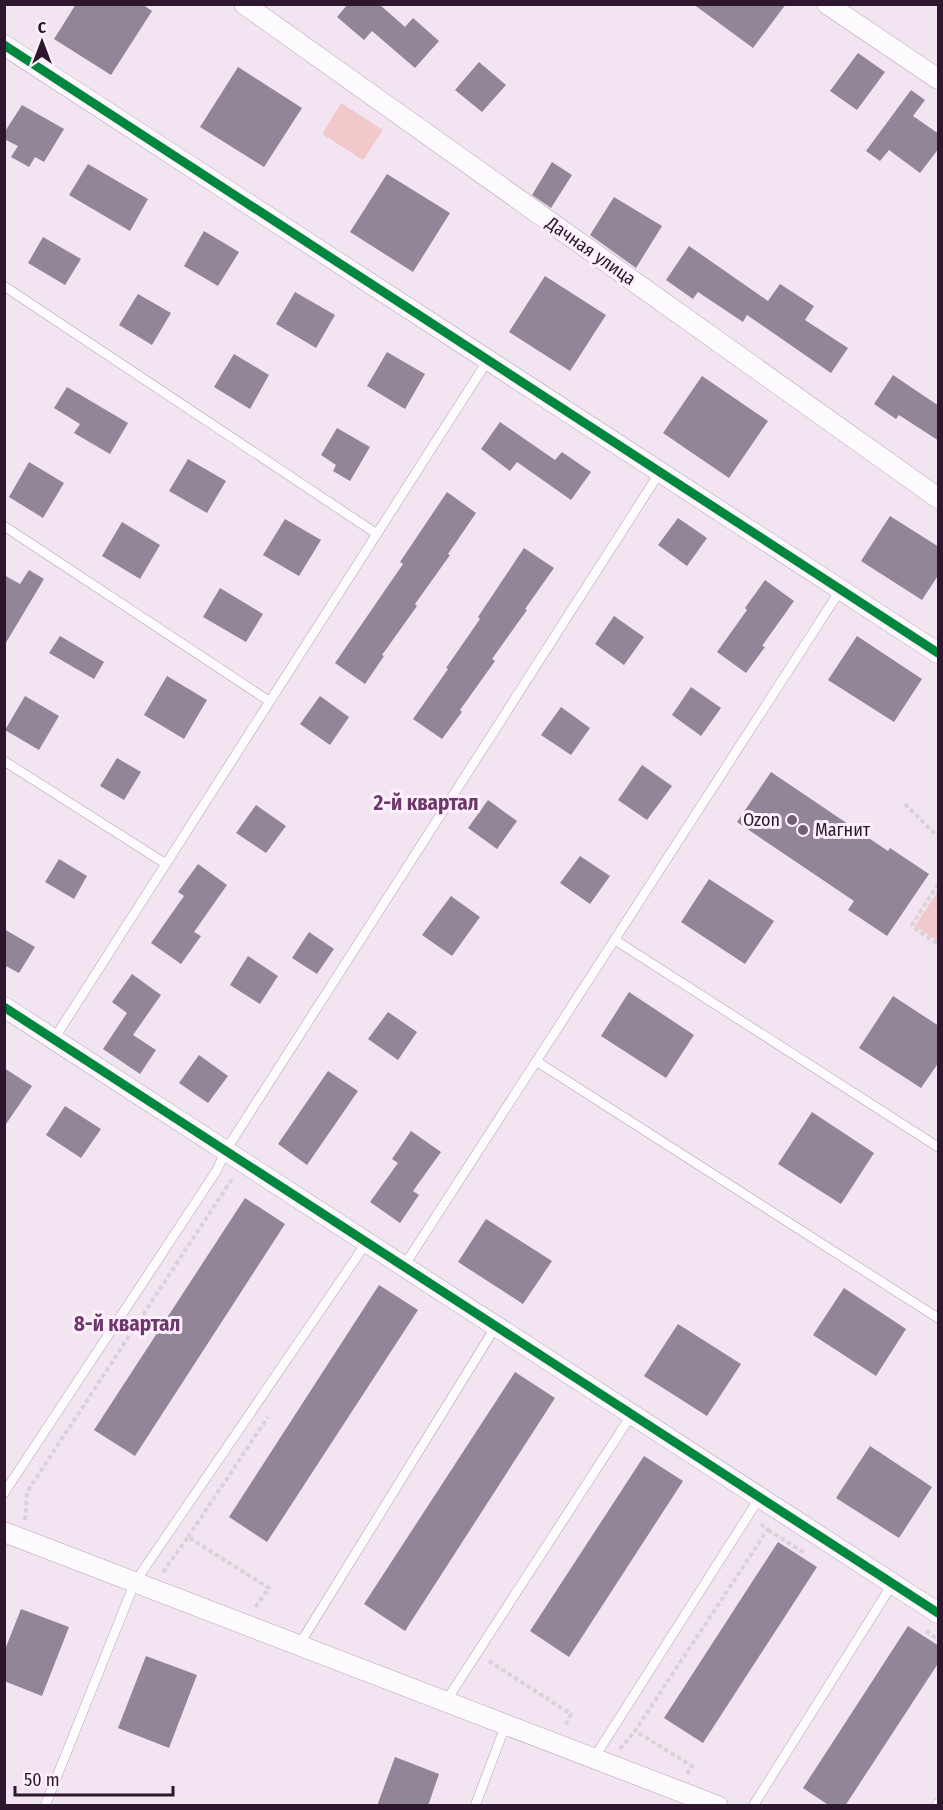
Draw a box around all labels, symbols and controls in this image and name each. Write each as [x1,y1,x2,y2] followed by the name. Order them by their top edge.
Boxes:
[12,12,72,72] north arrow
[38,18,47,37] text: С
[541,211,640,290] street label: Дачная улица
[372,790,479,816] district label: 2-й квартал
[743,809,780,831] place label: Ozon
[785,813,799,827] marker: Ozon
[815,819,871,841] place label: Магнит
[796,823,810,837] marker: Магнит
[74,1311,180,1337] district label: 8-й квартал
[15,1759,172,1797] scale bar
[24,1769,60,1791] text: 50 m

